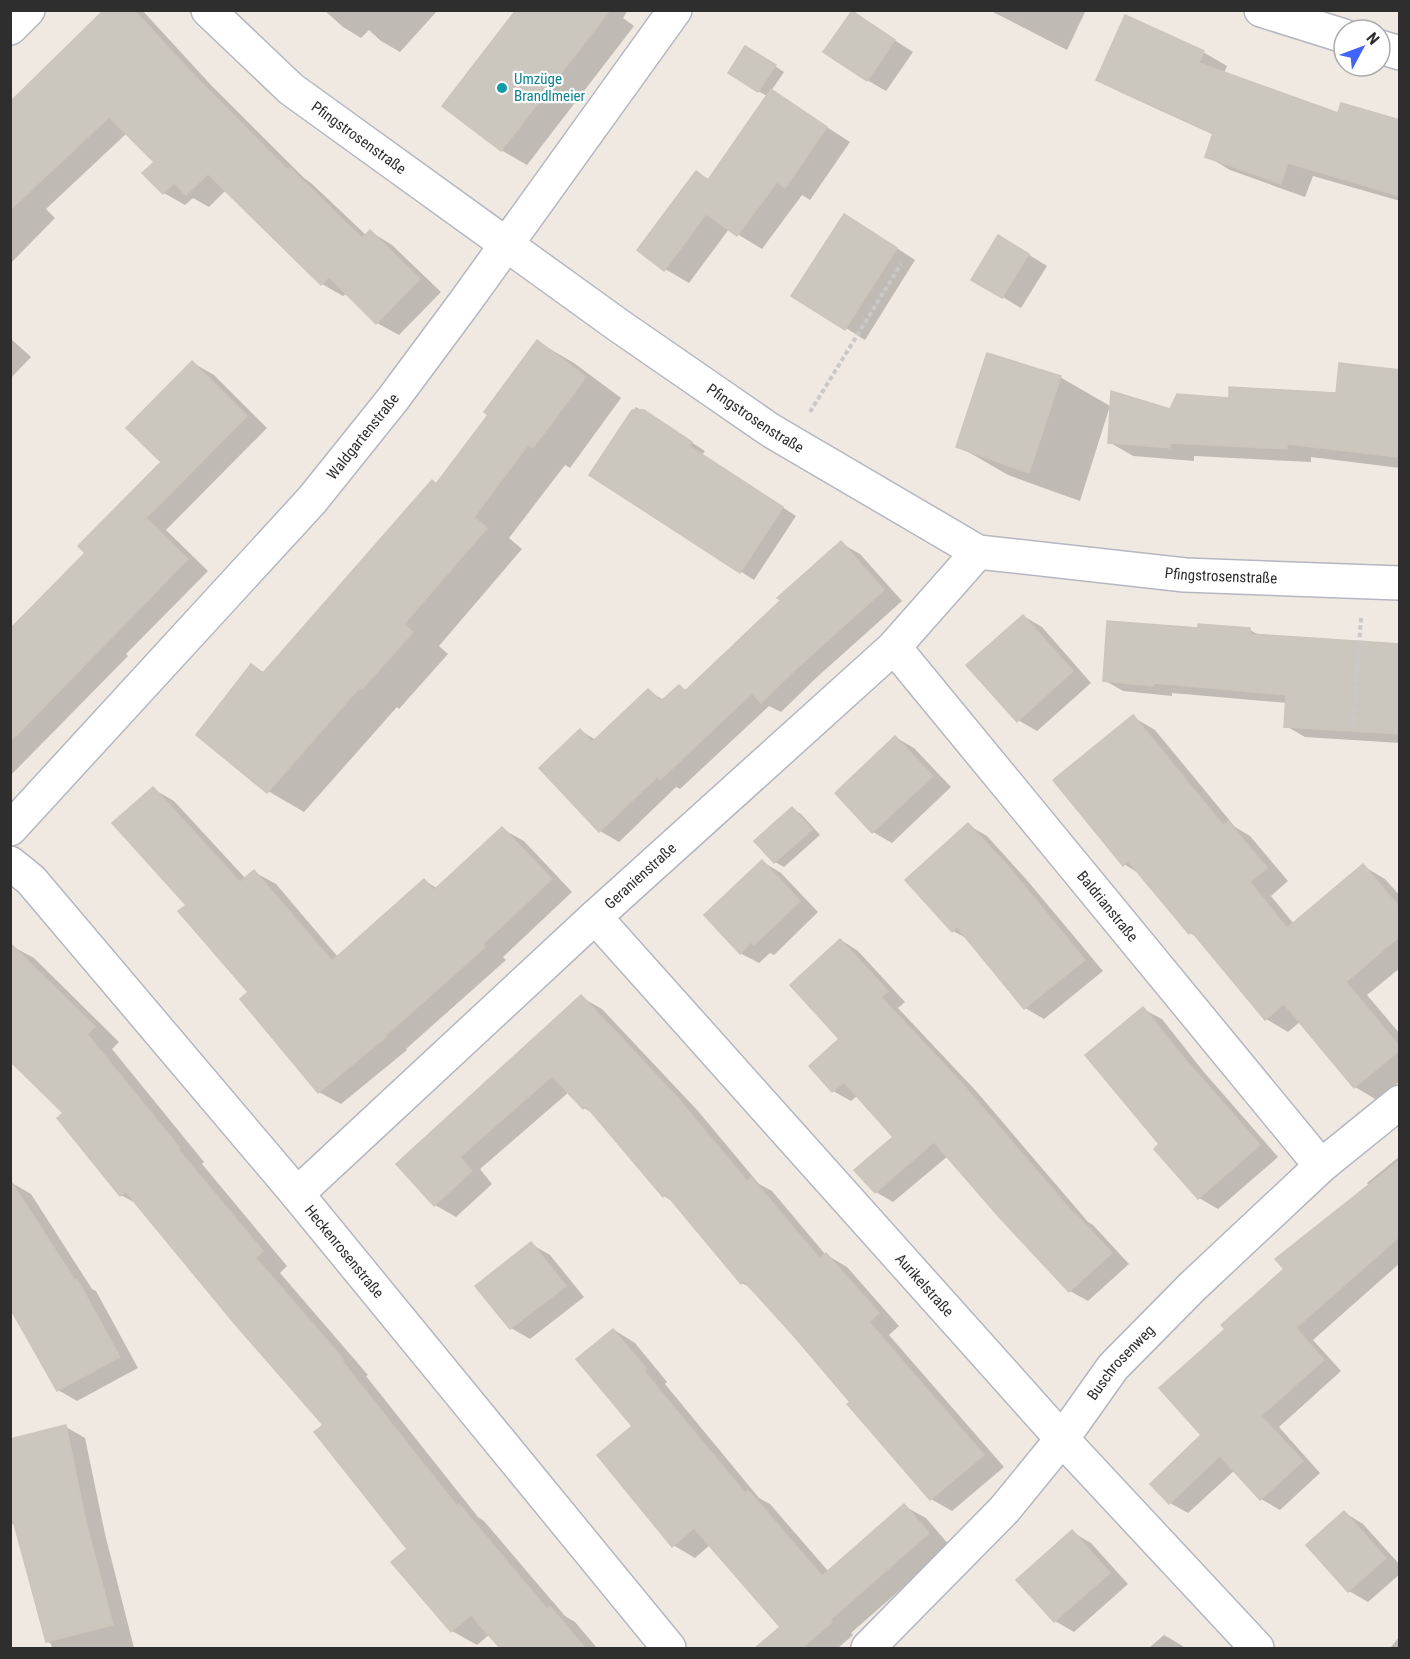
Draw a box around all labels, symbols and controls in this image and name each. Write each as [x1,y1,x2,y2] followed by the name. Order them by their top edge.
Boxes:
[1332,18,1392,78] north arrow
[1363,29,1383,48] text: N
[514,70,586,105] place label: Umzüge Brandlmeier
[495,81,509,95] marker: Umzüge Brandlmeier
[308,98,409,178] street label: Pfingstrosenstraße
[703,380,807,457] street label: Pfingstrosenstraße
[323,390,403,483] street label: Waldgartenstraße
[1164,564,1277,587] street label: Pfingstrosenstraße
[601,839,680,913] street label: Geranienstraße
[1073,867,1142,946] street label: Baldrianstraße
[301,1201,388,1302] street label: Heckenrosenstraße
[891,1250,957,1320] street label: Aurikelstraße
[1083,1321,1158,1404] street label: Buschrosenweg

